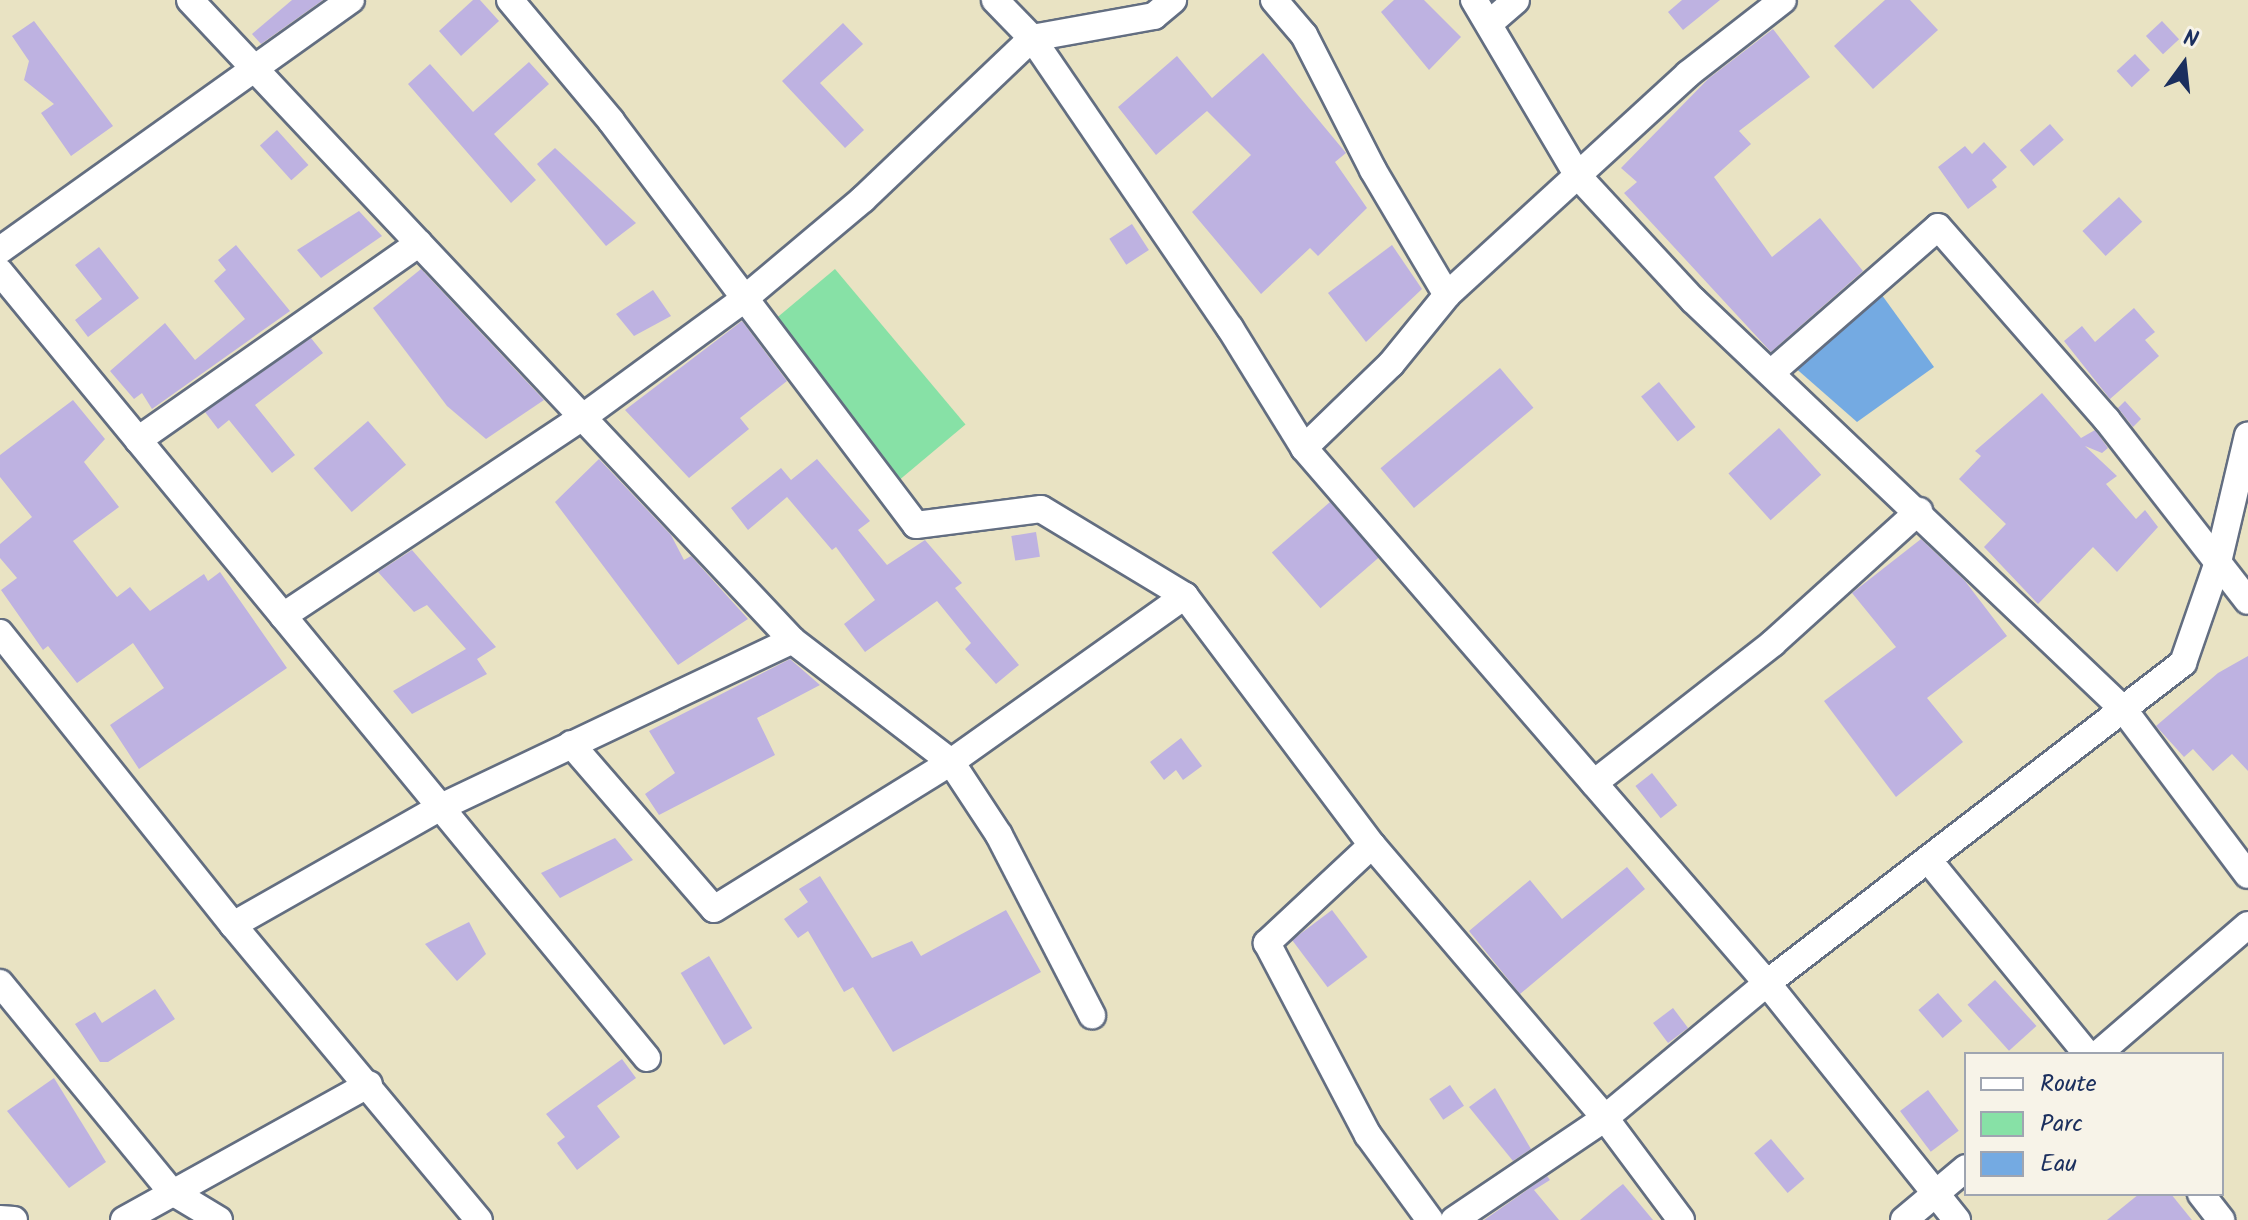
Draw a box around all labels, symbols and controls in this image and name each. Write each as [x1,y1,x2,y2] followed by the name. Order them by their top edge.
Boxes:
[2179,22,2202,59] text: N
[2144,24,2224,104] north arrow
[1964,1052,2224,1196] legend
[2040,1065,2097,1104] text: Route
[2040,1105,2083,1144] text: Parc
[2040,1145,2077,1184] text: Eau

